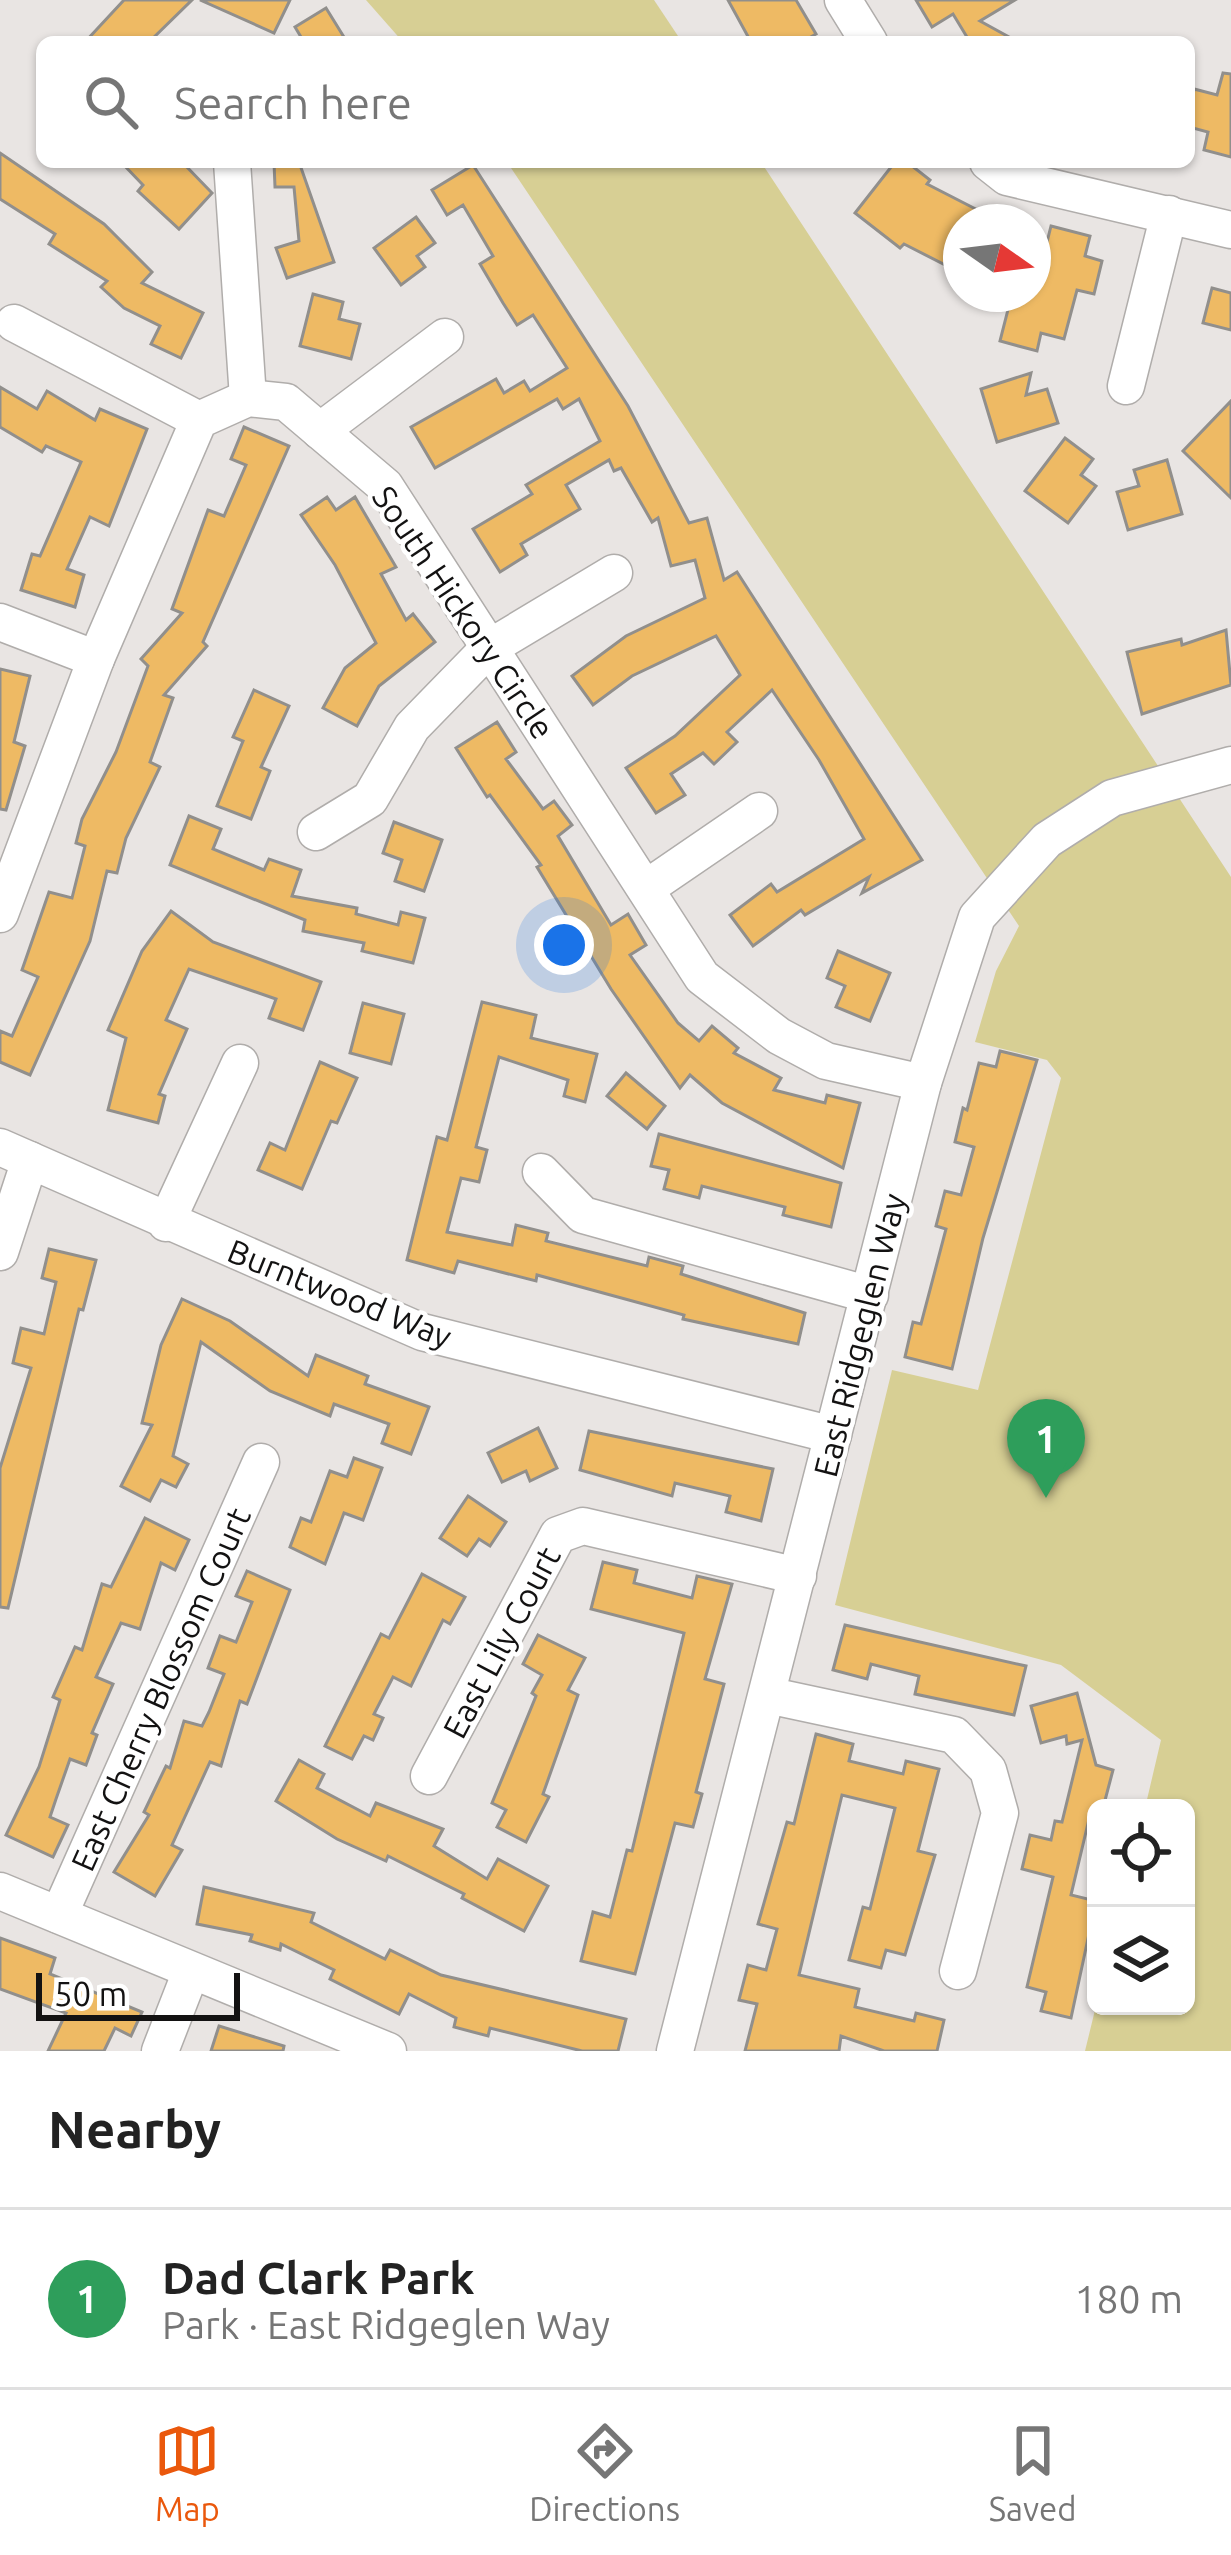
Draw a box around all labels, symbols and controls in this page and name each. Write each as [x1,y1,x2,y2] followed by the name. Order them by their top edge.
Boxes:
[36,36,1195,168] search box
[78,69,144,135] icon: search
[174,77,412,128] text: Search here
[943,204,1051,312] north arrow
[366,479,562,745] street label: South Hickory Circle
[534,915,594,975] your location
[806,1190,912,1480] street label: East Ridgeglen Way
[223,1231,457,1355] street label: Burntwood Way
[1007,1399,1085,1498] pin: 1
[63,1502,257,1876] street label: East Cherry Blossom Court
[435,1540,567,1744] street label: East Lily Court
[1087,1799,1195,2015] map controls
[1087,1799,1195,1907] button: locate
[1087,1907,1195,2015] button: layers
[36,1967,240,2020] scale bar
[54,1975,127,2012] text: 50 m
[48,2100,221,2158] text: Nearby
[162,2252,475,2303] text: Dad Clark Park
[76,2277,98,2320] text: 1
[1074,2277,1183,2320] text: 180 m
[162,2303,610,2346] text: Park · East Ridgeglen Way
[154,2418,220,2527] tab: Map
[529,2418,680,2527] tab: Directions
[989,2418,1077,2527] tab: Saved

